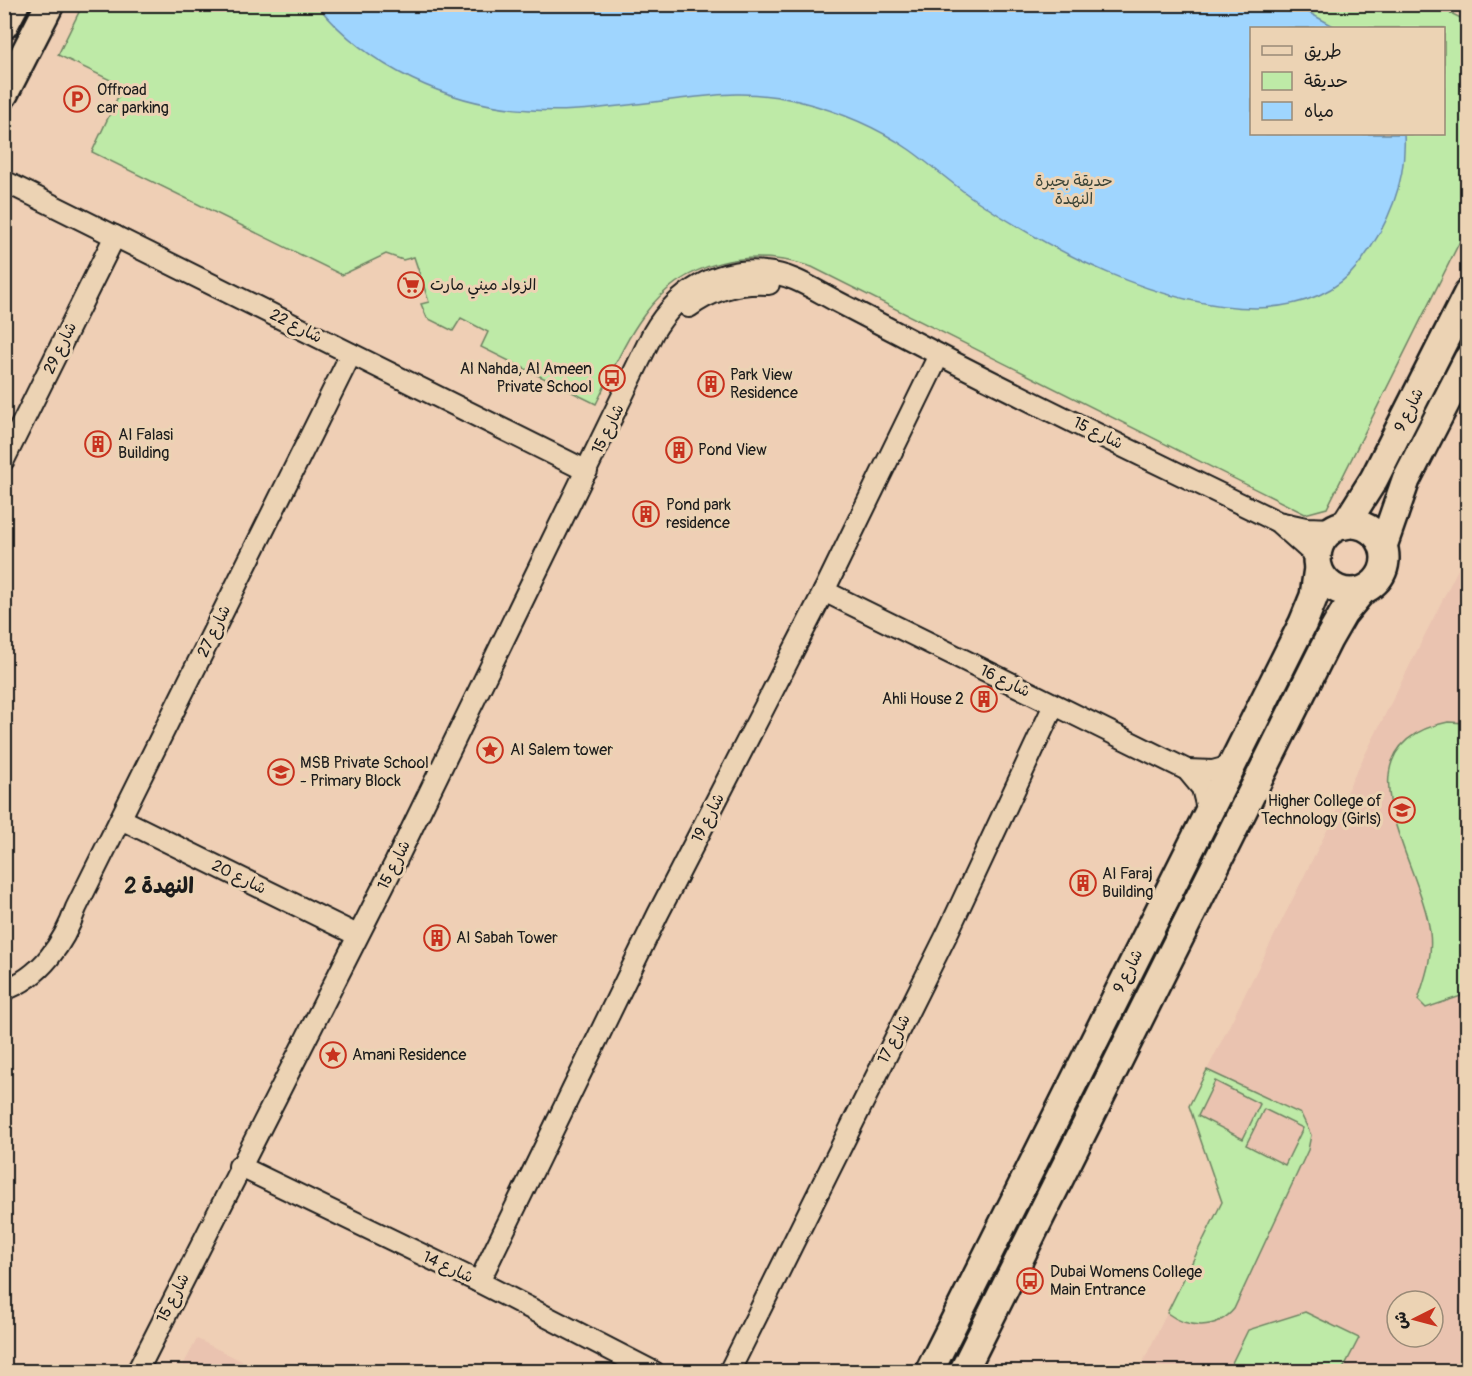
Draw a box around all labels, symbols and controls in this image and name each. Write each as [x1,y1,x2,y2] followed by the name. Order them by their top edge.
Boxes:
[1250,27,1445,135] legend
[1304,40,1342,63] text: طريق
[1304,70,1348,93] text: حديقة
[97,80,169,118] place label: Offroad car parking
[62,84,92,114] parking icon: Offroad car parking
[1304,100,1334,123] text: مياه
[1035,171,1113,209] park label: حديقة بحيرة النهدة
[396,270,426,300] supermarket icon: الزواد ميني مارت
[430,275,536,299] place label: الزواد ميني مارت
[266,304,325,349] street label: شارع 22
[39,319,82,378] street label: شارع 29
[460,359,592,397] place label: Al Nahda, Al Ameen Private School
[597,363,627,393] bus stop icon: Al Nahda, Al Ameen Private School
[730,365,798,403] place label: Park View Residence
[696,369,726,399] building icon: Park View Residence
[1390,385,1429,436] street label: شارع 9
[587,401,630,458] street label: شارع 15
[1069,412,1126,455] street label: شارع 15
[118,425,173,463] place label: Al Falasi Building
[83,429,113,459] building icon: Al Falasi Building
[664,435,694,465] building icon: Pond View
[698,440,767,460] place label: Pond View
[666,495,731,533] place label: Pond park residence
[631,499,661,529] building icon: Pond park residence
[193,602,236,661] street label: شارع 27
[976,660,1034,703] street label: شارع 16
[969,684,999,714] building icon: Ahli House 2
[882,689,964,709] place label: Ahli House 2
[475,735,505,765] place icon: Al Salem tower
[510,740,613,760] place label: Al Salem tower
[300,753,429,791] place label: MSB Private School - Primary Block
[266,757,296,787] school or university icon: MSB Private School - Primary Block
[687,790,730,846] street label: شارع 19
[1261,791,1382,829] place label: Higher College of Technology (Girls)
[1387,795,1417,825] school or university icon: Higher College of Technology (Girls)
[373,837,416,894] street label: شارع 15
[208,855,269,900] street label: شارع 20
[1102,864,1153,902] place label: Al Faraj Building
[1068,868,1098,898] building icon: Al Faraj Building
[124,872,194,900] district label: النهدة 2
[422,923,452,953] building icon: Al Sabah Tower
[456,928,558,948] place label: Al Sabah Tower
[1109,946,1148,997] street label: شارع 9
[873,1011,916,1068] street label: شارع 17
[318,1040,348,1070] place icon: Amani Residence
[352,1045,467,1065] place label: Amani Residence
[419,1247,477,1288] street label: شارع 14
[1050,1262,1202,1300] place label: Dubai Womens College Main Entrance
[1015,1266,1045,1296] bus stop icon: Dubai Womens College Main Entrance
[152,1270,195,1327] street label: شارع 15
[1385,1289,1445,1349] north arrow
[1390,1311,1412,1330] text: ش

